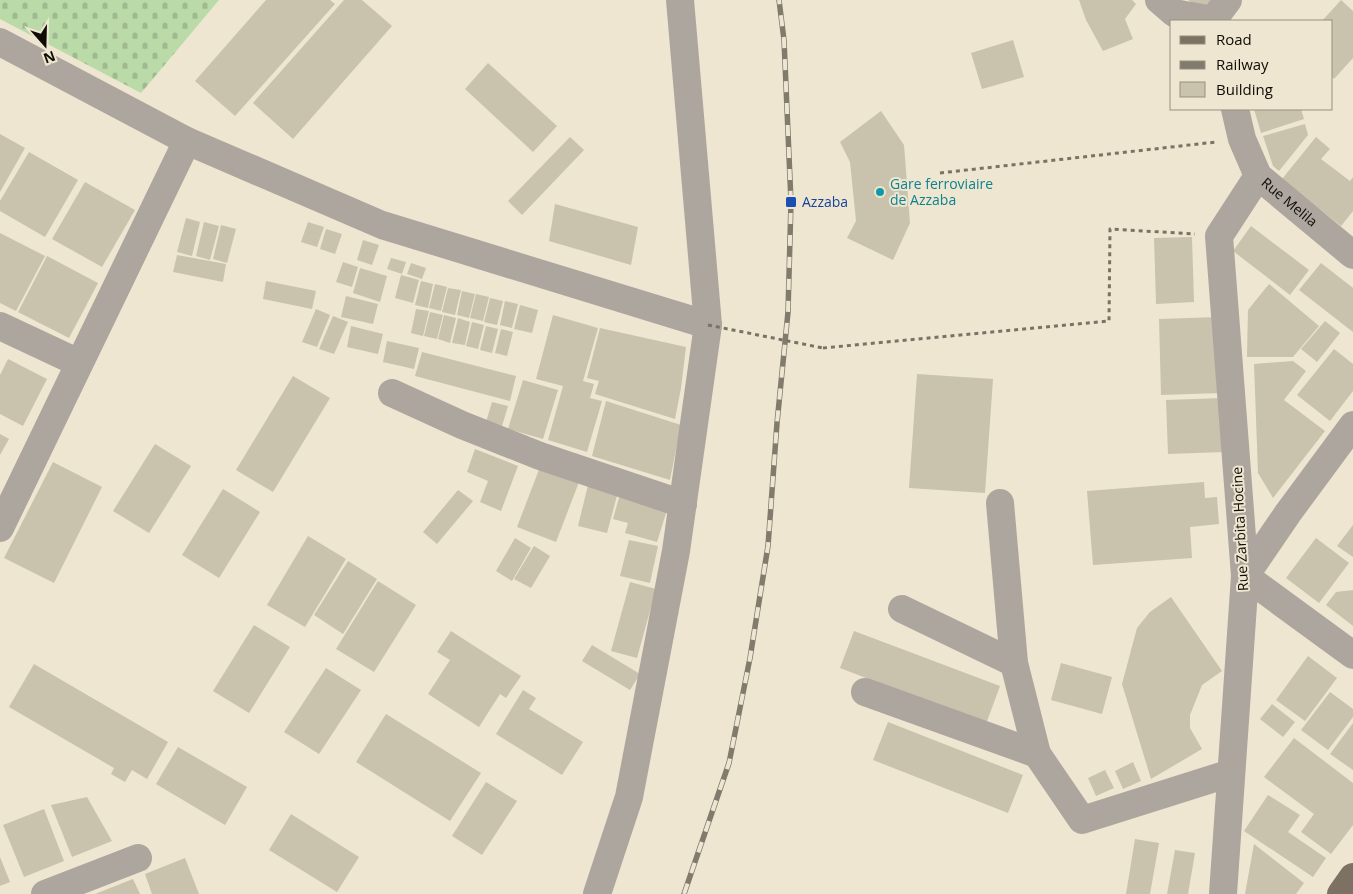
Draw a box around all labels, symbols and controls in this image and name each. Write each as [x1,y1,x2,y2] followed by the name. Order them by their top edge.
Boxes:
[20,20,70,70] north arrow
[1170,20,1333,110] legend
[1216,29,1252,49] text: Road
[41,47,58,69] text: N
[1216,54,1269,74] text: Railway
[1216,79,1273,99] text: Building
[1258,173,1322,231] street label: Rue Melila
[890,174,993,209] place label: Gare ferroviaire de Azzaba
[874,186,886,198] marker: Gare ferroviaire de Azzaba
[802,192,848,211] place label: Azzaba
[784,195,798,209] marker: Azzaba
[1227,466,1252,592] street label: Rue Zarbita Hocine

